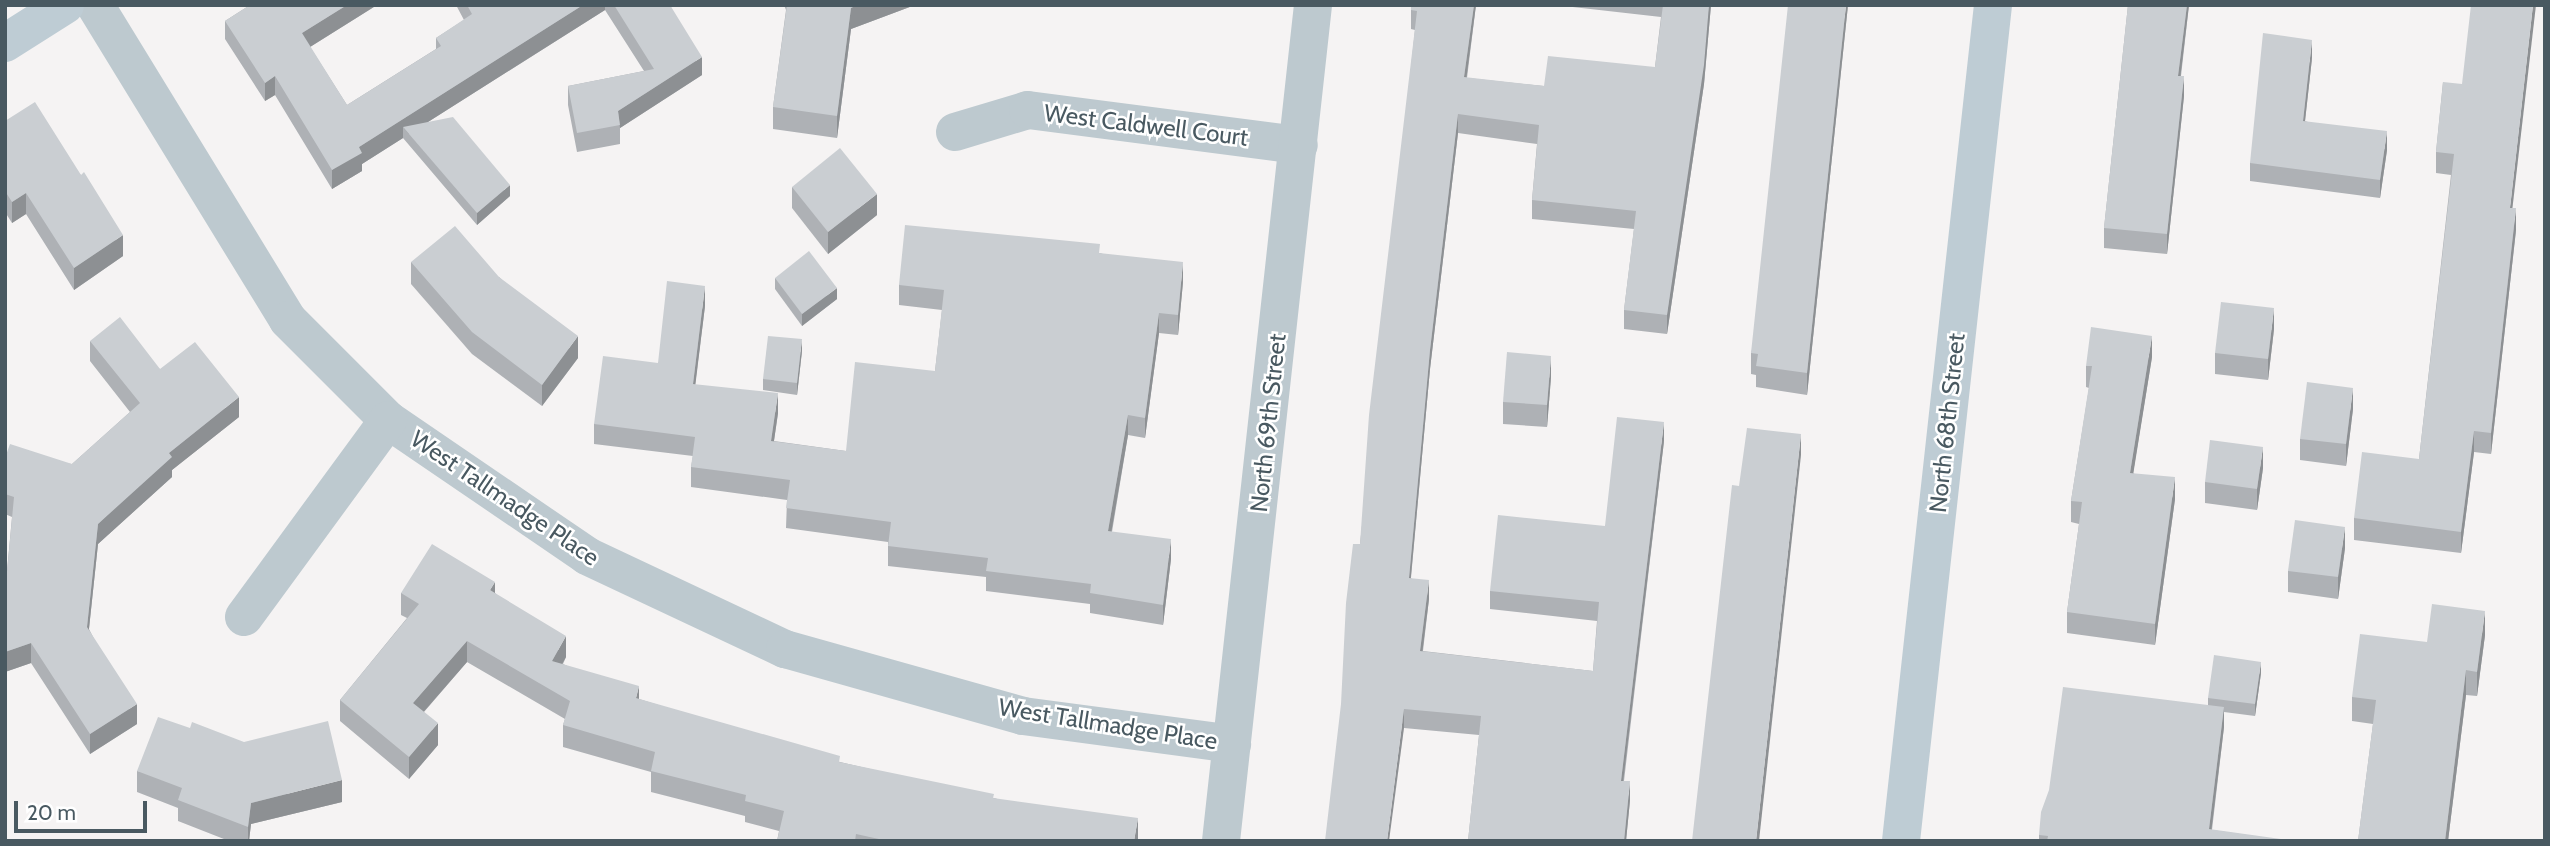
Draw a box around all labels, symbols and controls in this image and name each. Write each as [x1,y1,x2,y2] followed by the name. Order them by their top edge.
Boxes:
[1043,98,1249,152] street label: West Caldwell Court
[1244,332,1292,514] street label: North 69th Street
[1923,332,1971,514] street label: North 68th Street
[405,424,605,572] street label: West Tallmadge Place
[997,692,1219,756] street label: West Tallmadge Place
[18,786,150,830] scale bar
[27,800,76,825] text: 20 m

